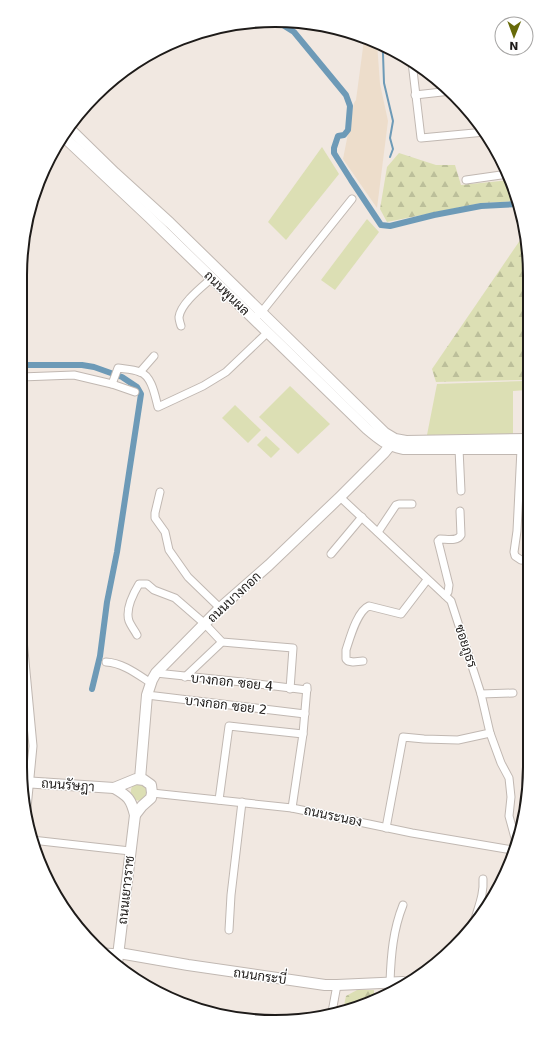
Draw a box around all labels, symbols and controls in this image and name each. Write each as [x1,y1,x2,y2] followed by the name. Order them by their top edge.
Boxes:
[494,16,534,56] north arrow
[509,39,519,52] text: N
[200,268,253,320] street label: ถนนพูนผล
[204,569,264,625] street label: ถนนบางกอก
[450,623,480,670] street label: ซอยภูธร
[190,670,274,694] street label: บางกอก ซอย 4
[184,693,268,717] street label: บางกอก ซอย 2
[41,776,95,795] street label: ถนนรัษฎา
[303,803,363,829] street label: ถนนระนอง
[115,855,137,925] street label: ถนนเยาวราช
[233,960,288,987] street label: ถนนกระบี่

